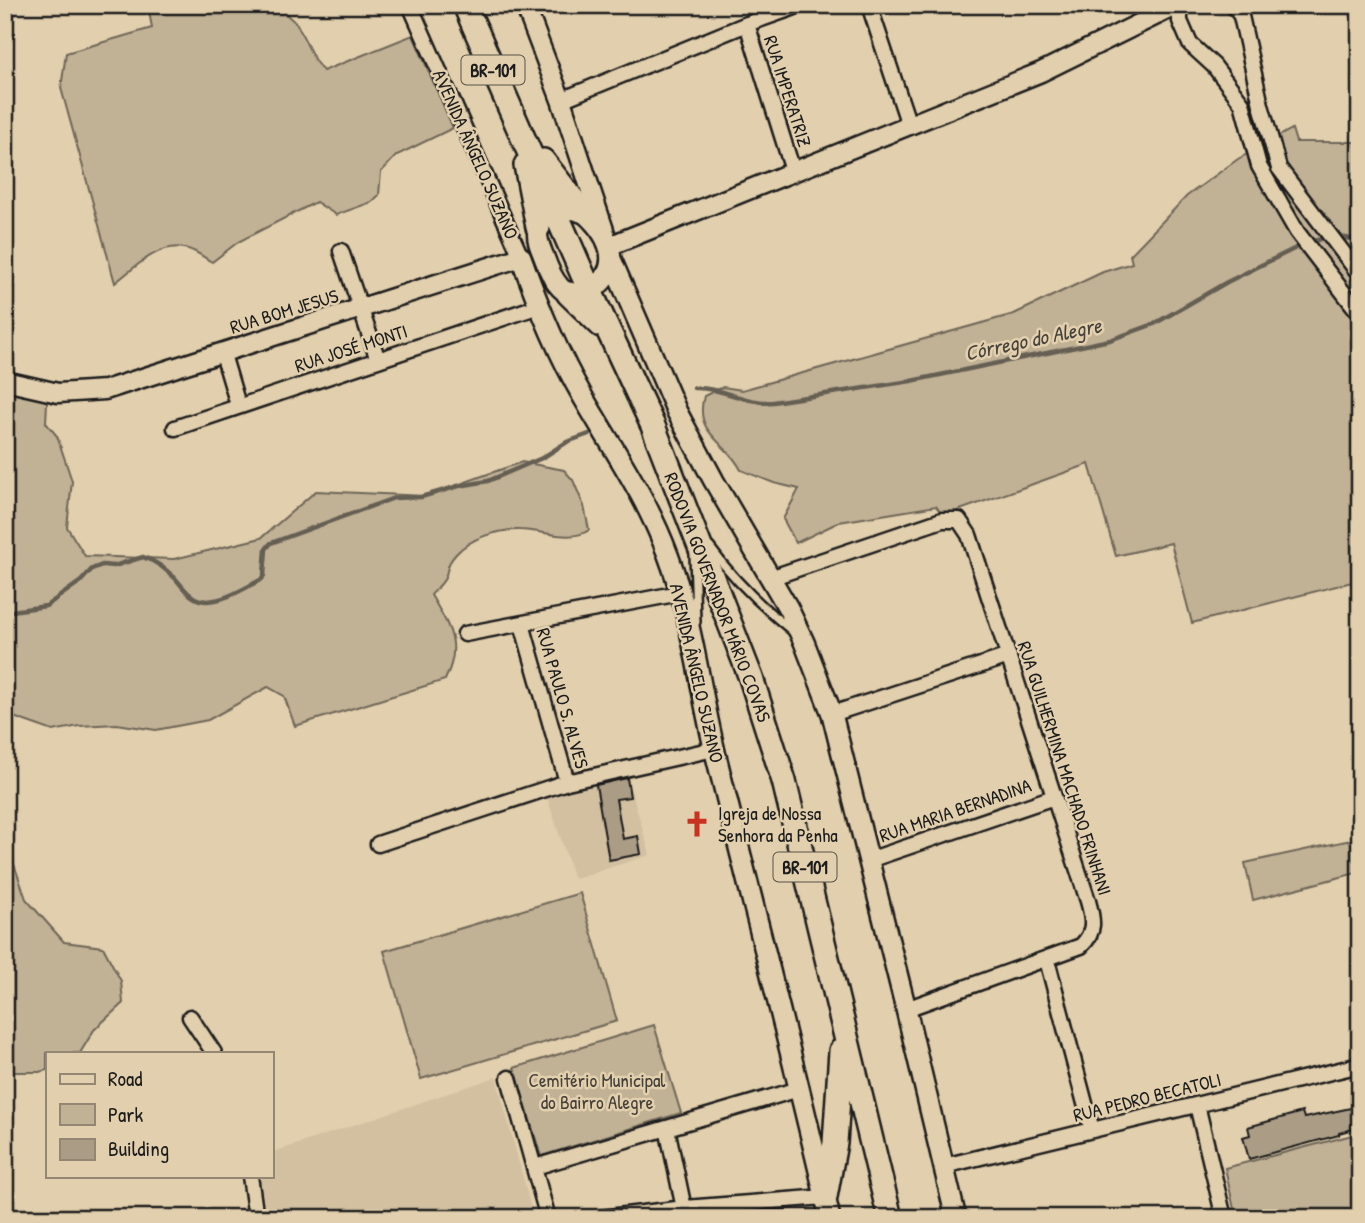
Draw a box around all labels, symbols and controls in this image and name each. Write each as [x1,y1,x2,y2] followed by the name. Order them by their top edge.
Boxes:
[758,32,818,150] street label: RUA IMPERATRIZ
[462,56,524,84] road number: BR-101
[427,65,525,243] street label: AVENIDA ÂNGELO SUZANO
[227,282,342,340] street label: RUA BOM JESUS
[962,310,1105,368] water label: Córrego do Alegre
[291,318,411,378] street label: RUA JOSÉ MONTI
[658,469,778,726] street label: RODOVIA GOVERNADOR MÁRIO COVAS
[664,581,730,765] street label: AVENIDA ÂNGELO SUZANO
[531,625,596,771] street label: RUA PAULO S. ALVES
[1012,638,1118,898] street label: RUA GUILHERMINA MACHADO FRINHANI
[876,772,1034,848] street label: RUA MARIA BERNADINA
[718,800,838,848] place label: Igreja de Nossa Senhora da Penha
[682,809,712,839] church icon: Igreja de Nossa Senhora da Penha
[774,852,836,882] road number: BR-101
[46,1052,273,1178] legend
[108,1064,142,1093] text: Road
[1070,1066,1224,1128] street label: RUA PEDRO BECATOLI
[529,1067,666,1115] park label: Cemitério Municipal do Bairro Alegre
[108,1100,143,1129] text: Park
[108,1134,169,1163] text: Building

